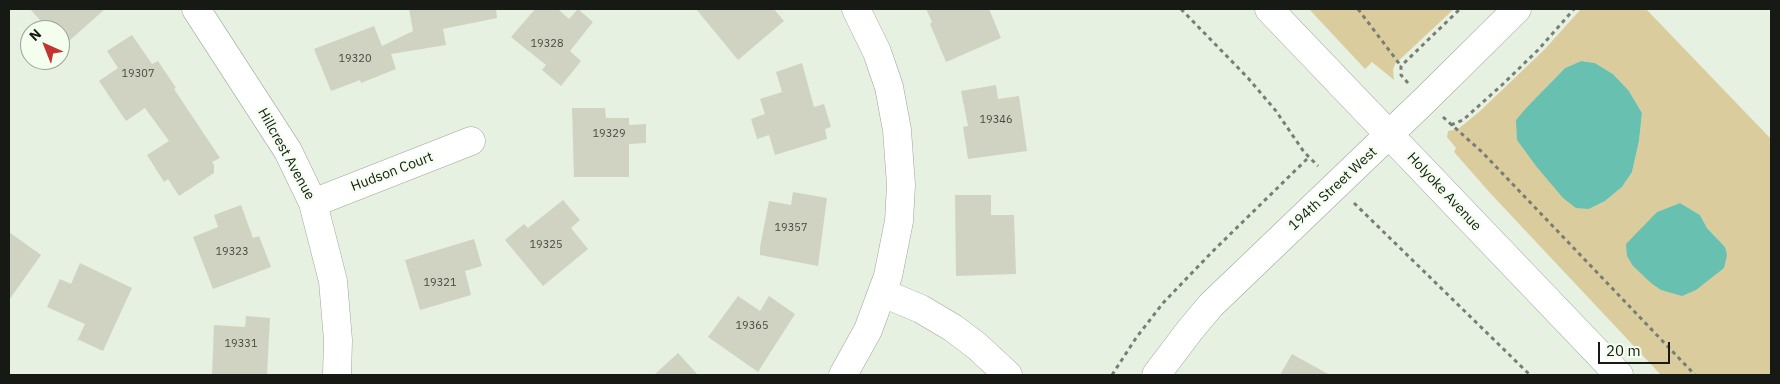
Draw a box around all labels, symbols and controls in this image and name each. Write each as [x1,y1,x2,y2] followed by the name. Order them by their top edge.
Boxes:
[20,20,70,70] north arrow
[25,25,45,45] text: N
[531,37,563,51] house number: 19328
[339,52,371,66] house number: 19320
[122,67,154,81] house number: 19307
[254,105,318,203] street label: Hillcrest Avenue
[980,113,1012,127] house number: 19346
[593,127,625,141] house number: 19329
[1285,144,1381,234] street label: 194th Street West
[349,149,435,195] street label: Hudson Court
[1403,149,1485,235] street label: Holyoke Avenue
[775,221,807,235] house number: 19357
[530,238,562,252] house number: 19325
[216,245,248,259] house number: 19323
[424,276,456,290] house number: 19321
[736,319,768,333] house number: 19365
[1600,332,1672,364] scale bar
[225,337,257,351] house number: 19331
[1606,341,1641,360] text: 20 m

